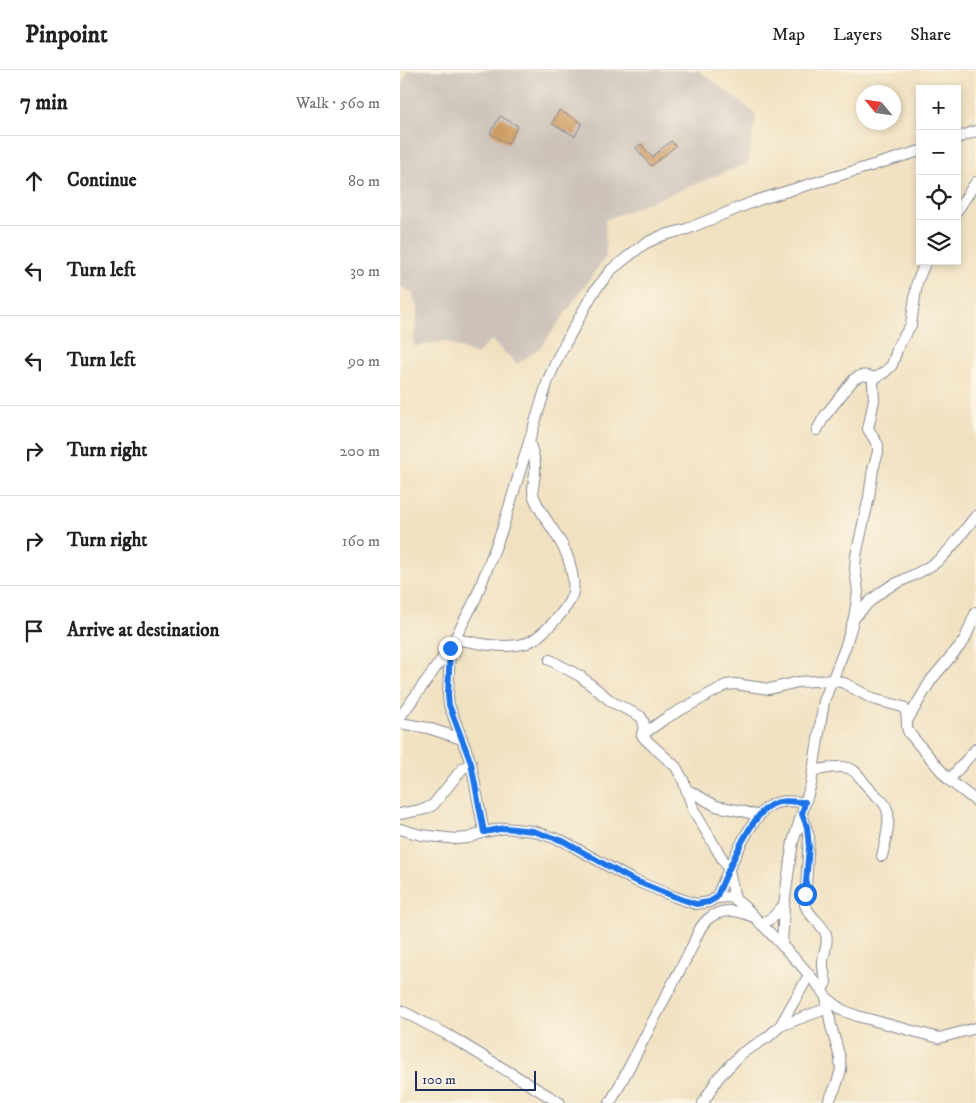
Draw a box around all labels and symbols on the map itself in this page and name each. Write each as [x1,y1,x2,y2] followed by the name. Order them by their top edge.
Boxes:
[856,85,901,130] north arrow
[439,637,462,660] route end
[794,883,817,906] route start
[415,1068,536,1091] scale bar

